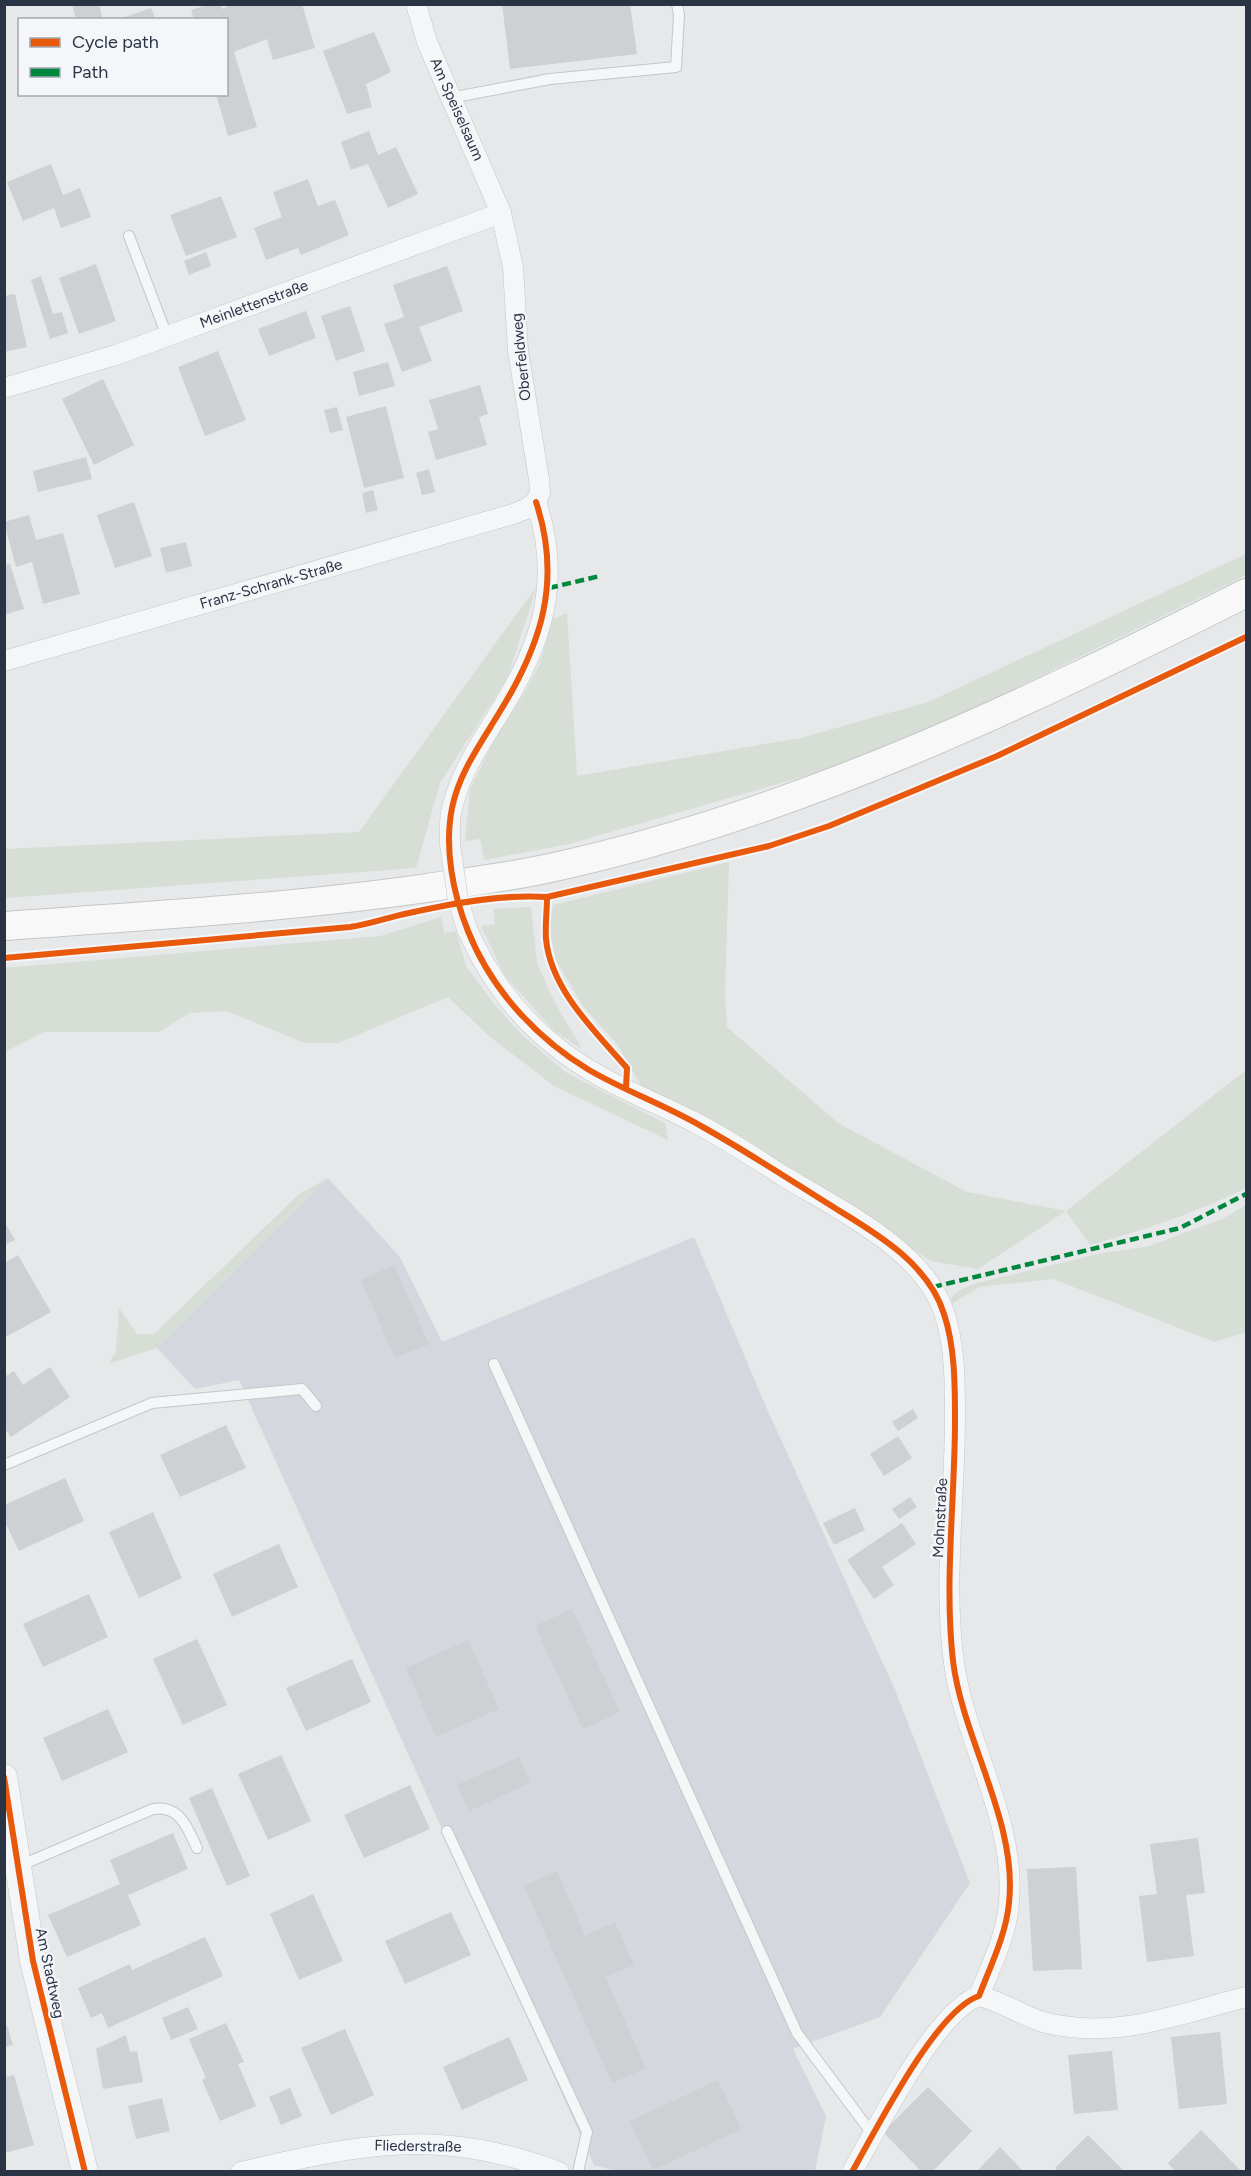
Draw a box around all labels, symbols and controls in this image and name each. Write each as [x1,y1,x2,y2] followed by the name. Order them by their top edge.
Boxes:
[18,18,228,96] legend
[72,31,159,53] text: Cycle path
[426,55,488,163] street label: Am Speiselsaum
[72,61,108,83] text: Path
[197,276,311,332] street label: Meinlettenstraße
[507,312,535,402] street label: Oberfeldweg
[198,555,344,613] street label: Franz-Schrank-Straße
[929,1477,951,1559] street label: Mohnstraße
[32,1926,68,2020] street label: Am Stadtweg
[374,2136,462,2156] street label: Fliederstraße

